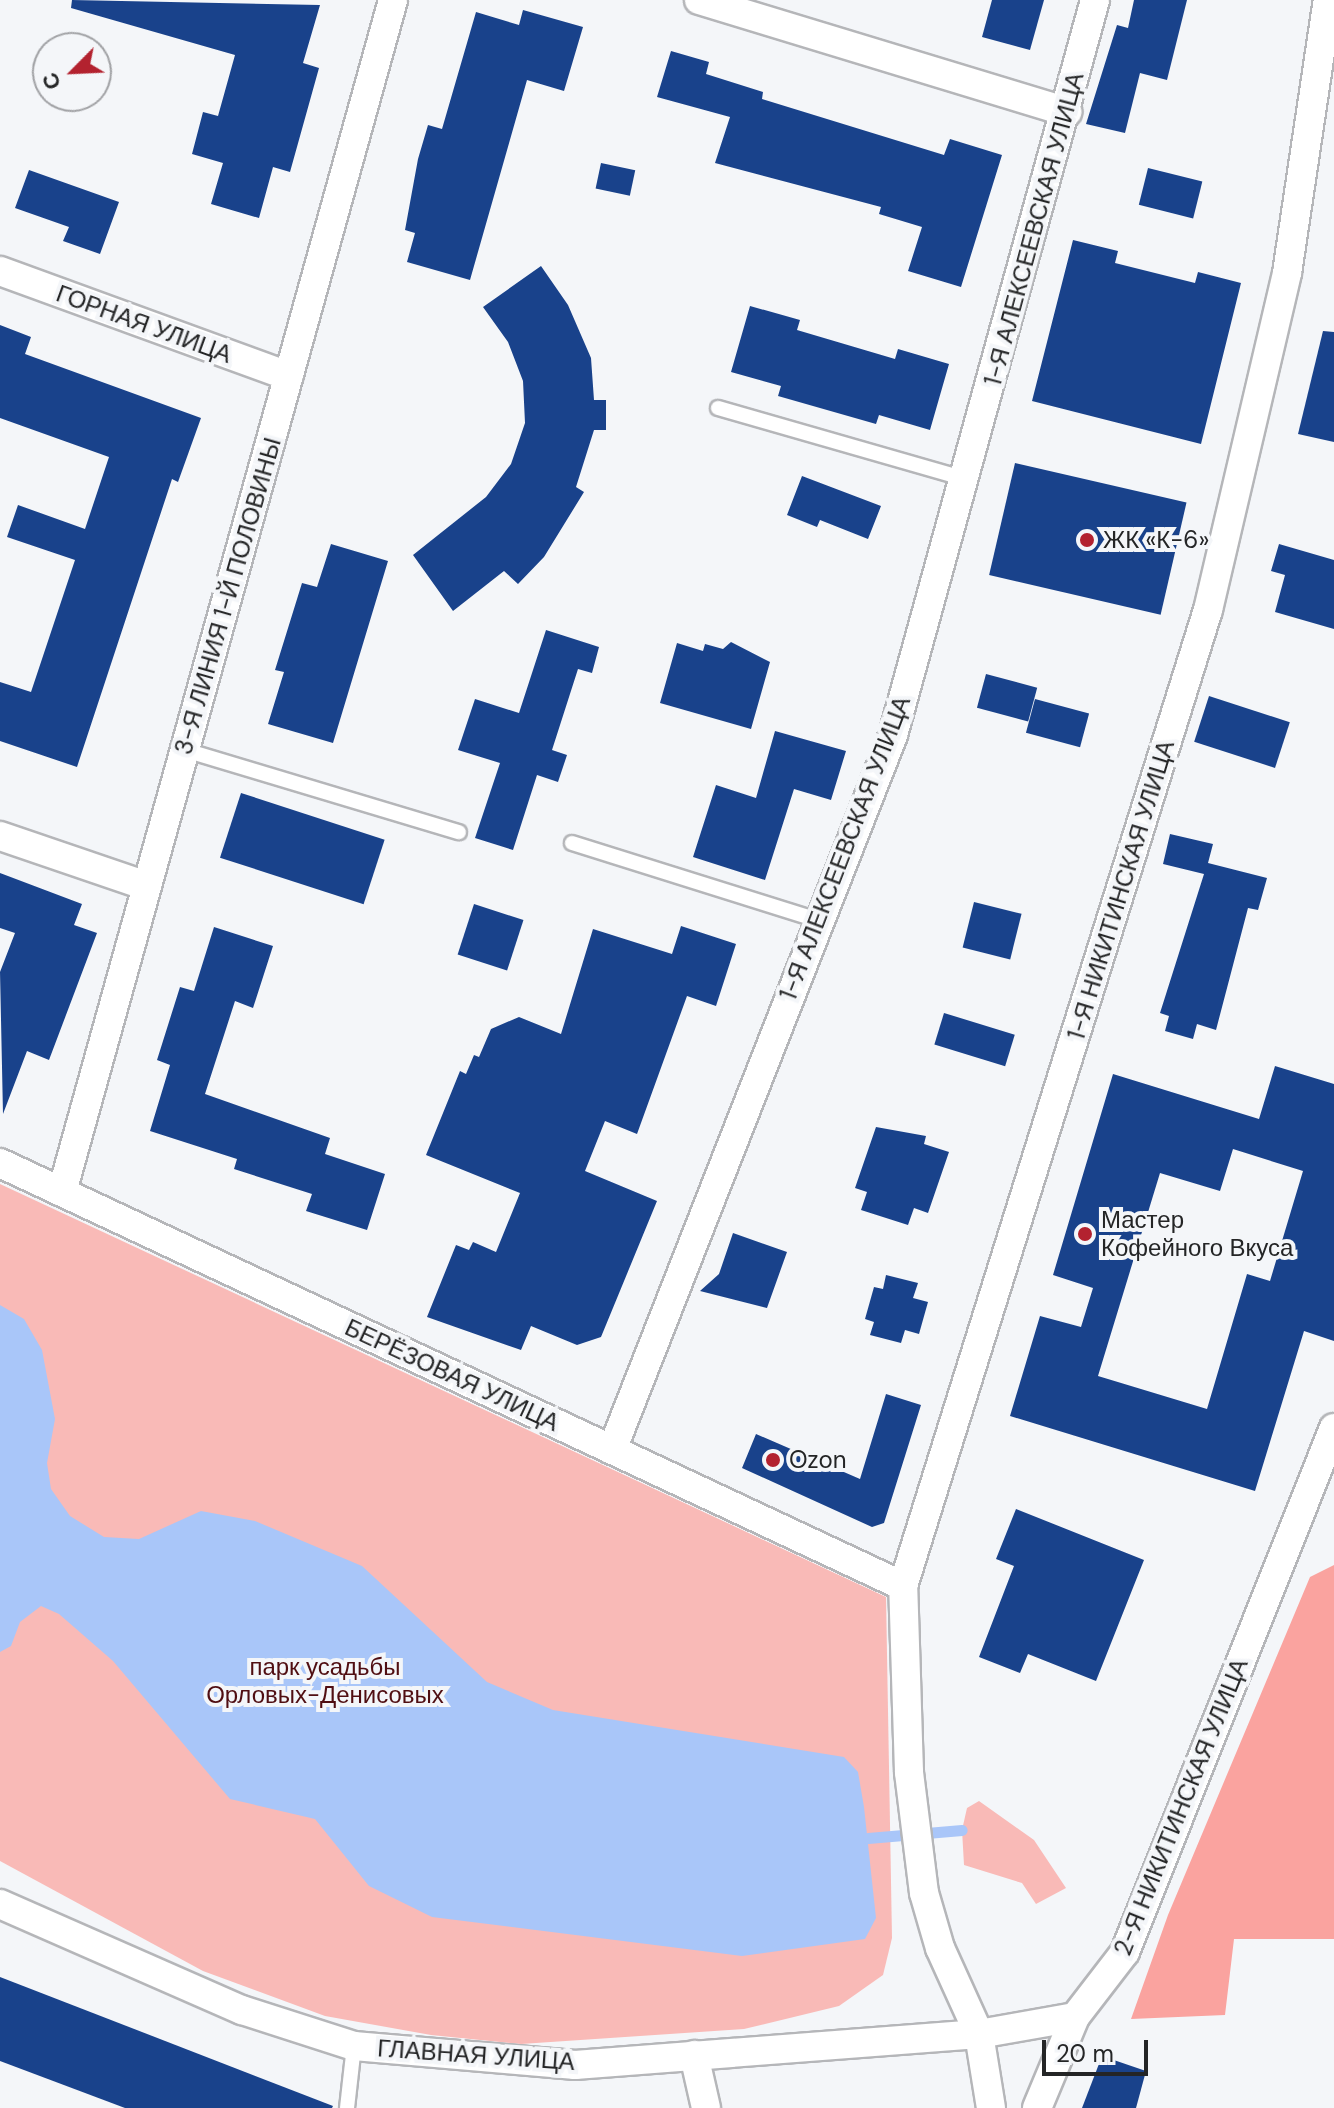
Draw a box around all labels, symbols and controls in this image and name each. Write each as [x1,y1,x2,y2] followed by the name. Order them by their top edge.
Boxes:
[32,32,112,112] north arrow
[35,68,68,94] text: С
[978,69,1090,389] street label: 1-Я АЛЕКСЕЕВСКАЯ УЛИЦА
[52,279,236,369] street label: ГОРНАЯ УЛИЦА
[169,434,287,758] street label: 3-Я ЛИНИЯ 1-Й ПОЛОВИНЫ
[1103,526,1209,554] place label: ЖК «К-6»
[1078,531,1096,549] marker: ЖК «К-6»
[774,692,916,1004] street label: 1-Я АЛЕКСЕЕВСКАЯ УЛИЦА
[1062,737,1180,1043] street label: 1-Я НИКИТИНСКАЯ УЛИЦА
[1101,1206,1293,1262] place label: Мастер Кофейного Вкуса
[1076,1225,1094,1243] marker: Мастер Кофейного Вкуса
[340,1313,564,1437] street label: БЕРЁЗОВАЯ УЛИЦА
[789,1446,847,1474] place label: Ozon
[764,1451,782,1469] marker: Ozon
[206,1653,444,1709] park label: парк усадьбы Орловых-Денисовых
[1108,1654,1254,1960] street label: 2-Я НИКИТИНСКАЯ УЛИЦА
[1046,2024,1152,2074] scale bar
[376,2034,576,2076] street label: ГЛАВНАЯ УЛИЦА
[1056,2038,1114,2069] text: 20 m

